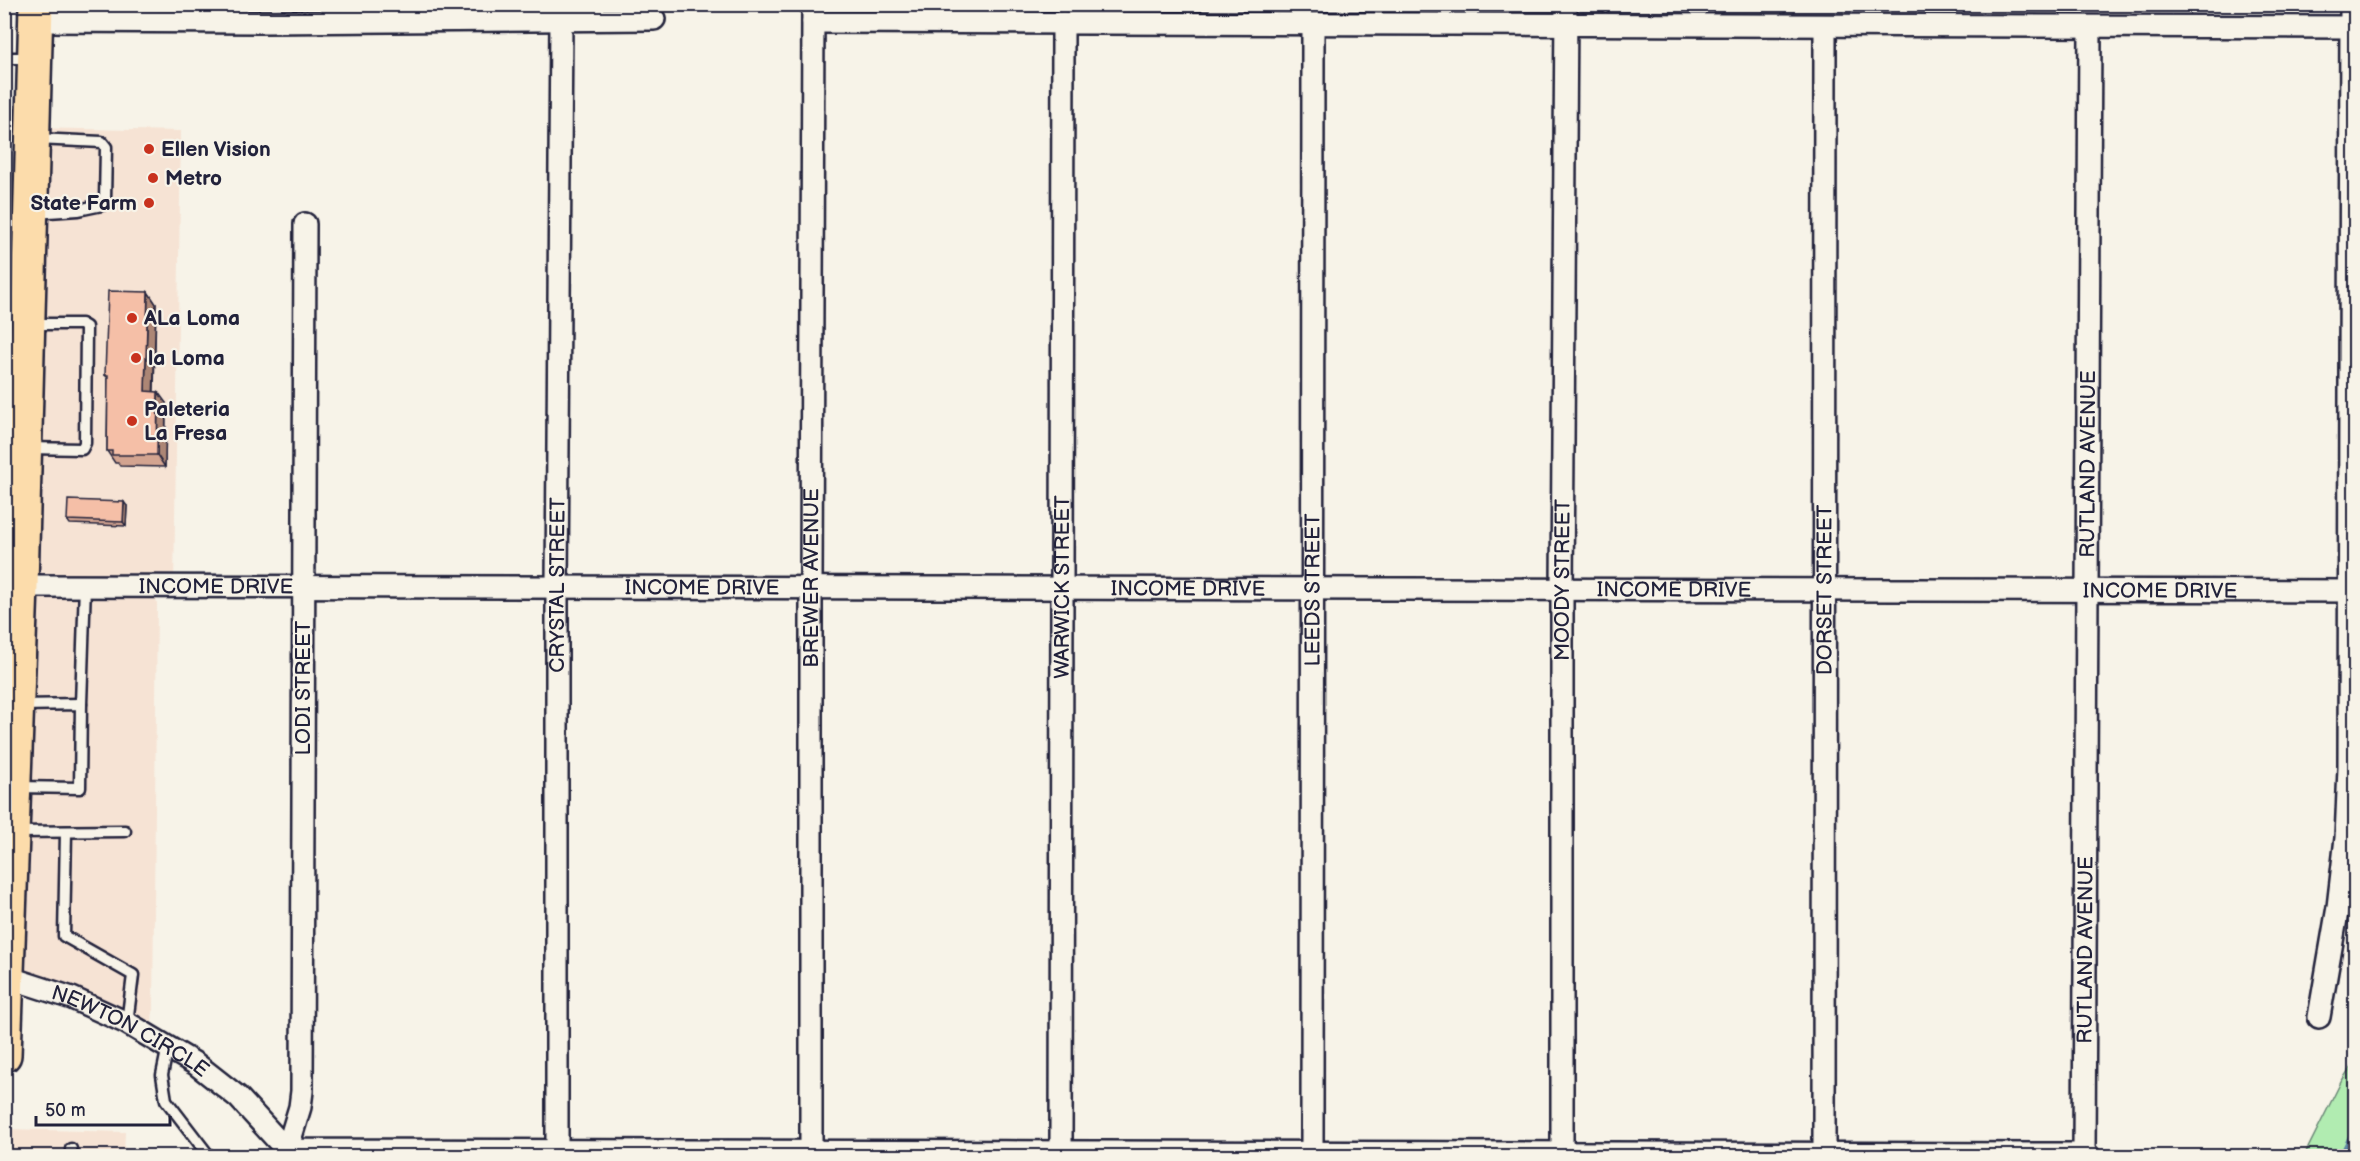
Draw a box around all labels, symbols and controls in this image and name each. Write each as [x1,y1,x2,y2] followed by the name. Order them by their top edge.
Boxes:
[161,137,271,162] place label: Ellen Vision
[142,142,156,156] marker: Ellen Vision
[165,166,222,191] place label: Metro
[146,171,160,185] marker: Metro
[31,191,137,216] place label: State Farm
[142,196,156,210] marker: State Farm
[143,306,240,331] place label: ALa Loma
[125,311,139,325] marker: ALa Loma
[148,346,225,371] place label: la Loma
[129,351,143,365] marker: la Loma
[2075,370,2101,558] street label: RUTLAND AVENUE
[144,397,230,446] place label: Paleteria La Fresa
[125,414,139,428] marker: Paleteria La Fresa
[799,488,824,668] street label: BREWER AVENUE
[1050,495,1075,679] street label: WARWICK STREET
[545,497,571,673] street label: CRYSTAL STREET
[1550,498,1576,661] street label: MOODY STREET
[1812,504,1838,675] street label: DORSET STREET
[1300,513,1326,667] street label: LEEDS STREET
[139,574,293,600] street label: INCOME DRIVE
[625,575,779,601] street label: INCOME DRIVE
[1111,576,1265,602] street label: INCOME DRIVE
[1597,577,1751,603] street label: INCOME DRIVE
[2083,578,2237,604] street label: INCOME DRIVE
[291,620,316,755] street label: LODI STREET
[2073,856,2099,1044] street label: RUTLAND AVENUE
[48,980,214,1083] street label: NEWTON CIRCLE
[36,1089,170,1127] scale bar
[45,1100,86,1121] text: 50 m

